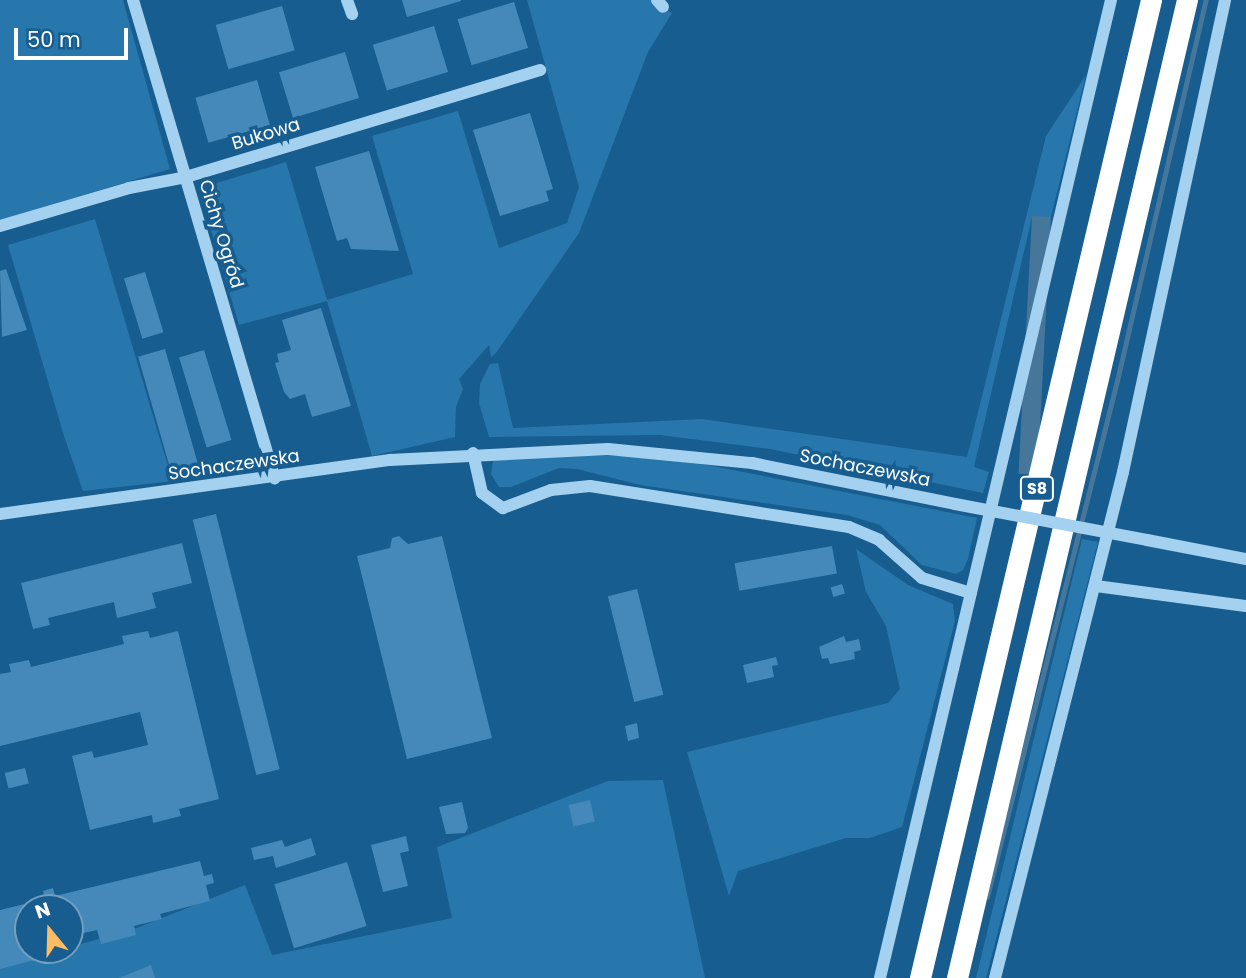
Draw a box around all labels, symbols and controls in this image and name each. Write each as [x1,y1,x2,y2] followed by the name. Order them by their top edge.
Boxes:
[18,14,131,58] scale bar
[27,25,81,54] text: 50 m
[229,113,303,155] street label: Bukowa
[194,177,248,291] street label: Cichy Ogród
[167,445,301,485] street label: Sochaczewska
[798,445,932,491] street label: Sochaczewska
[1020,476,1054,502] road number: S8
[14,894,84,964] north arrow
[31,895,54,926] text: N

